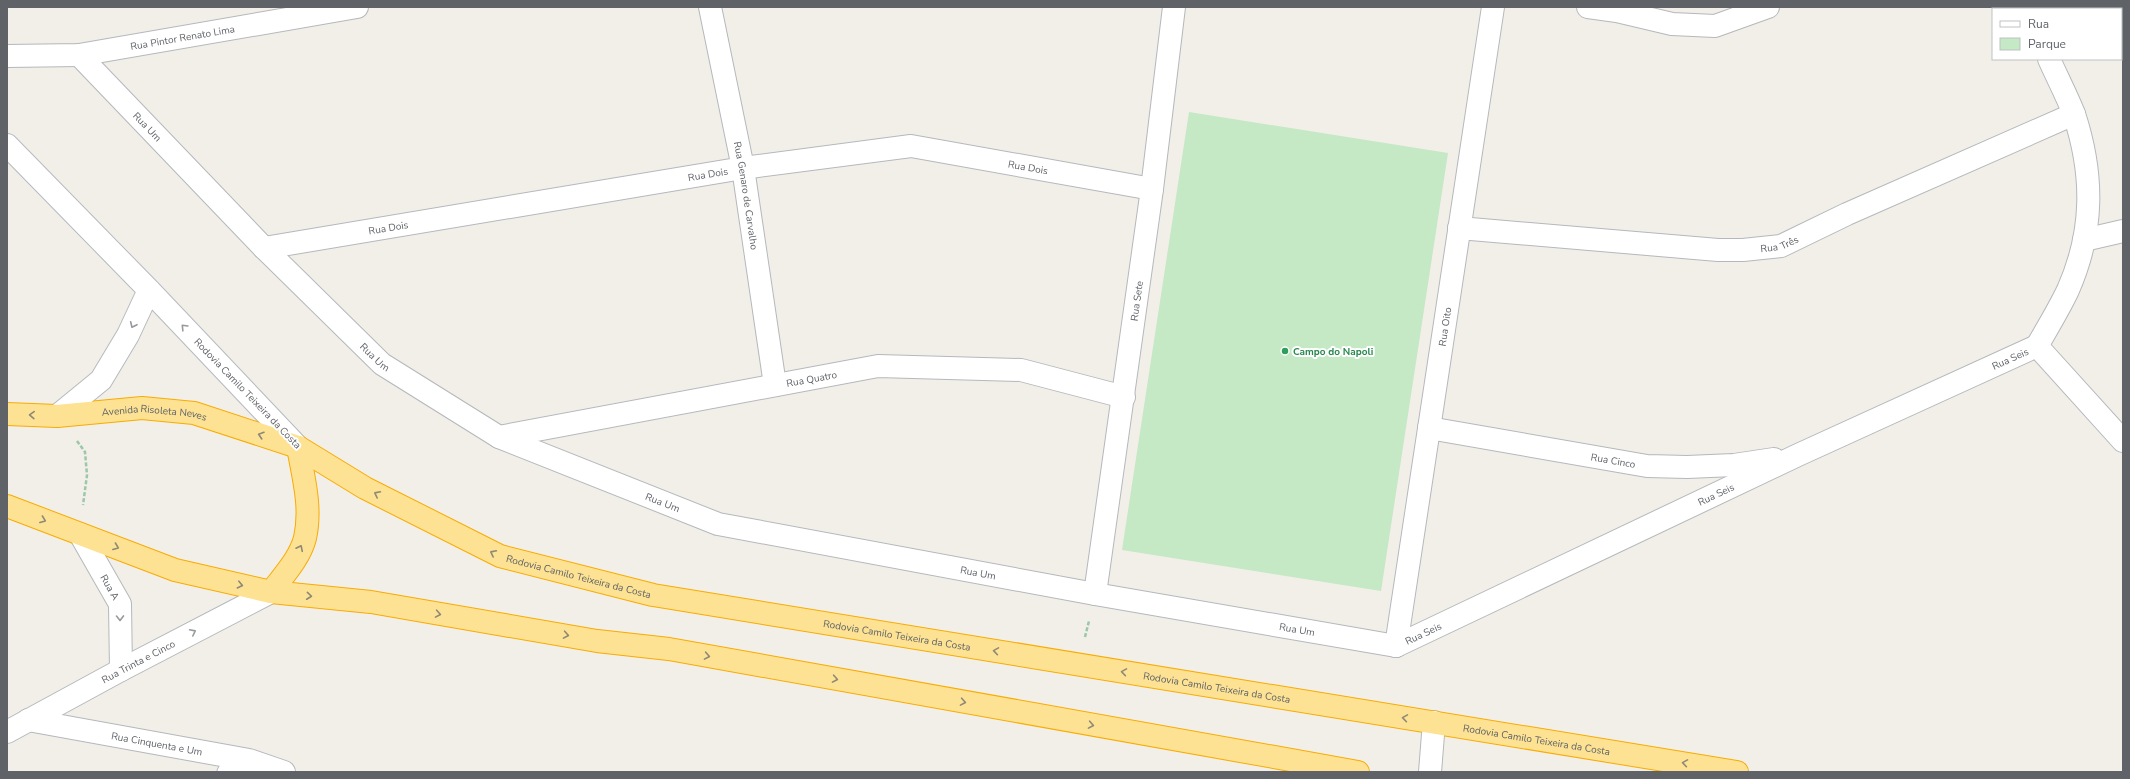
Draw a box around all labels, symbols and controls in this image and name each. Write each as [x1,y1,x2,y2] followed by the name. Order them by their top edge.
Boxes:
[1992,8,2122,60] legend
[2028,16,2049,32] text: Rua
[129,22,236,54] street label: Rua Pintor Renato Lima
[2028,36,2066,52] text: Parque
[129,109,164,145] street label: Rua Um
[730,140,761,251] street label: Rua Genaro de Carvalho
[1007,157,1049,178] street label: Rua Dois
[687,165,729,185] street label: Rua Dois
[367,218,410,238] street label: Rua Dois
[1760,232,1801,256] street label: Rua Três
[1127,280,1147,322] street label: Rua Sete
[1436,306,1455,347] street label: Rua Oito
[130,321,138,329] one-way arrow
[181,324,189,332] one-way arrow
[191,335,304,452] street label: Rodovia Camilo Teixeira da Costa
[357,340,392,375] street label: Rua Um
[1293,345,1373,359] place label: Campo do Napoli
[1990,345,2031,374] street label: Rua Seis
[1280,346,1290,356] marker: Campo do Napoli
[785,368,839,391] street label: Rua Quatro
[101,402,209,425] street label: Avenida Risoleta Neves
[29,411,35,419] one-way arrow
[257,431,264,440] one-way arrow
[1590,450,1637,472] street label: Rua Cinco
[1696,480,1737,510] street label: Rua Seis
[643,490,682,516] street label: Rua Um
[374,491,382,499] one-way arrow
[40,515,47,523] one-way arrow
[113,543,120,551] one-way arrow
[295,545,303,553] one-way arrow
[490,550,498,557] one-way arrow
[504,552,652,602] street label: Rodovia Camilo Teixeira da Costa
[959,563,997,583] street label: Rua Um
[96,572,123,603] street label: Rua A
[237,580,244,588] one-way arrow
[306,591,312,600] one-way arrow
[435,609,441,617] one-way arrow
[116,615,124,621] one-way arrow
[822,617,972,655] street label: Rodovia Camilo Teixeira da Costa
[1403,619,1444,649] street label: Rua Seis
[1278,620,1316,640] street label: Rua Um
[188,630,196,637] one-way arrow
[563,631,569,639] one-way arrow
[99,637,178,687] street label: Rua Trinta e Cinco
[993,647,999,656] one-way arrow
[704,651,710,659] one-way arrow
[1121,668,1127,677] one-way arrow
[1142,669,1291,707] street label: Rodovia Camilo Teixeira da Costa
[832,674,838,682] one-way arrow
[960,697,966,705] one-way arrow
[1402,714,1408,722] one-way arrow
[1088,720,1094,729] one-way arrow
[1462,721,1611,759] street label: Rodovia Camilo Teixeira da Costa
[110,729,204,759] street label: Rua Cinquenta e Um
[1682,760,1688,768] one-way arrow

